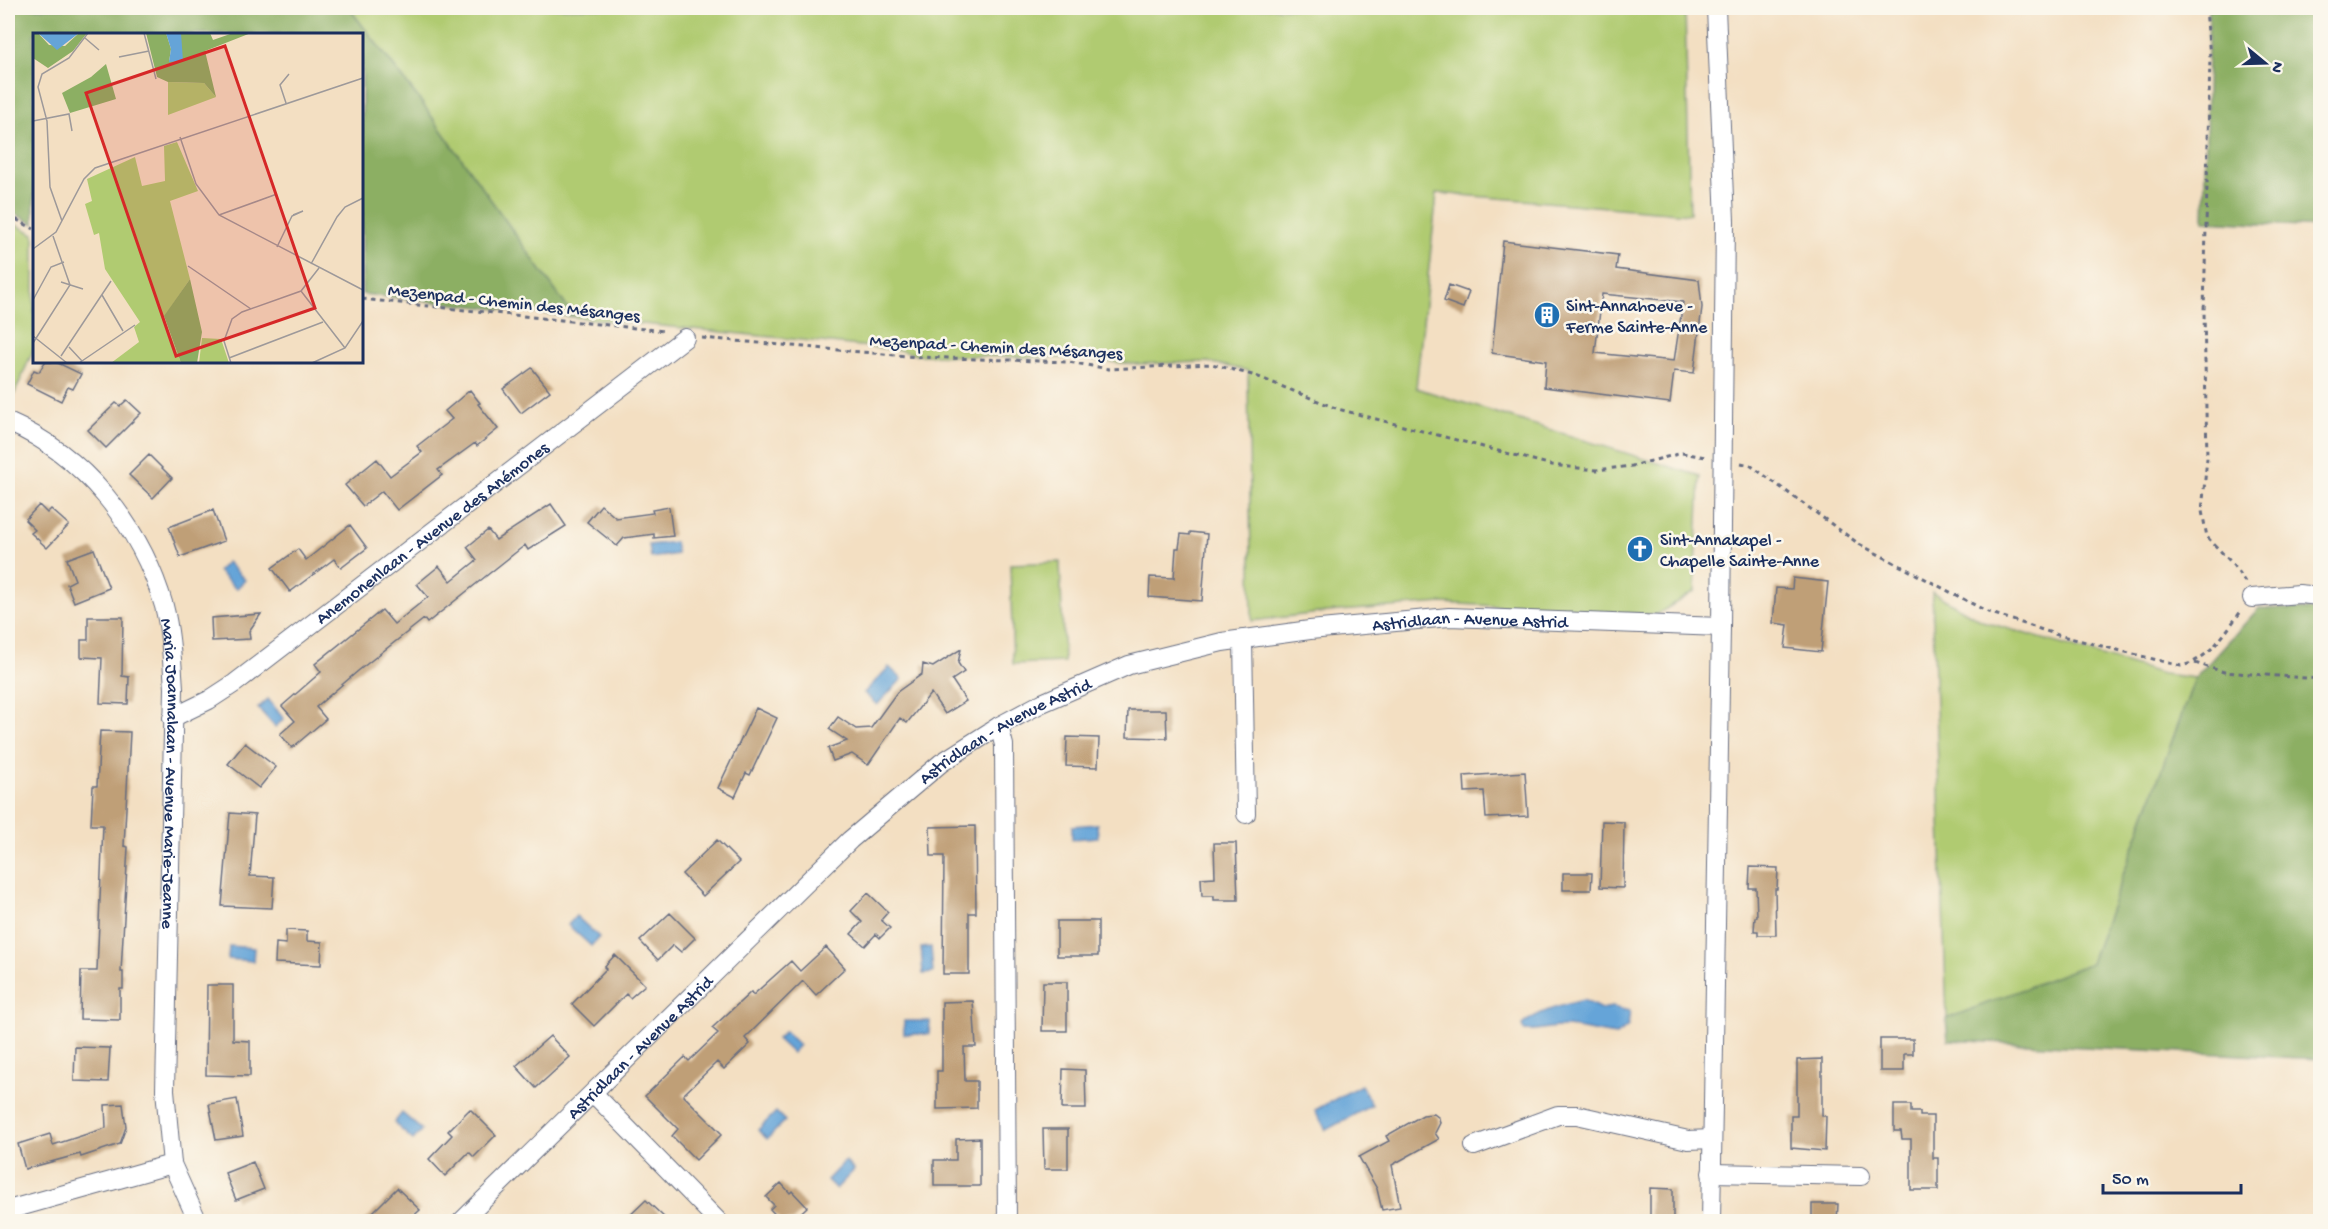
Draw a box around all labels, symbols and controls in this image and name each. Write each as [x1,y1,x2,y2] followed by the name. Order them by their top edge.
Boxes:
[33,33,363,363] inset map
[2235,33,2295,93] north arrow
[2265,59,2287,75] text: N
[387,281,642,328] street label: Mezenpad - Chemin des Mésanges
[1565,297,1708,339] place label: Sint-Annahoeve - Ferme Sainte-Anne
[1532,300,1562,330] building icon: Sint-Annahoeve - Ferme Sainte-Anne
[869,331,1124,366] street label: Mezenpad - Chemin des Mésanges
[312,437,555,630] street label: Anemonenlaan - Avenue des Anémones
[1660,531,1820,573] place label: Sint-Annakapel - Chapelle Sainte-Anne
[1625,534,1655,564] church icon: Sint-Annakapel - Chapelle Sainte-Anne
[1371,609,1570,637] street label: Astridlaan - Avenue Astrid
[154,617,182,930] street label: Maria Joannalaan - Avenue Marie-Jeanne
[916,674,1096,790] street label: Astridlaan - Avenue Astrid
[564,971,719,1125] street label: Astridlaan - Avenue Astrid
[2103,1157,2241,1195] scale bar
[2112,1170,2149,1191] text: 50 m

